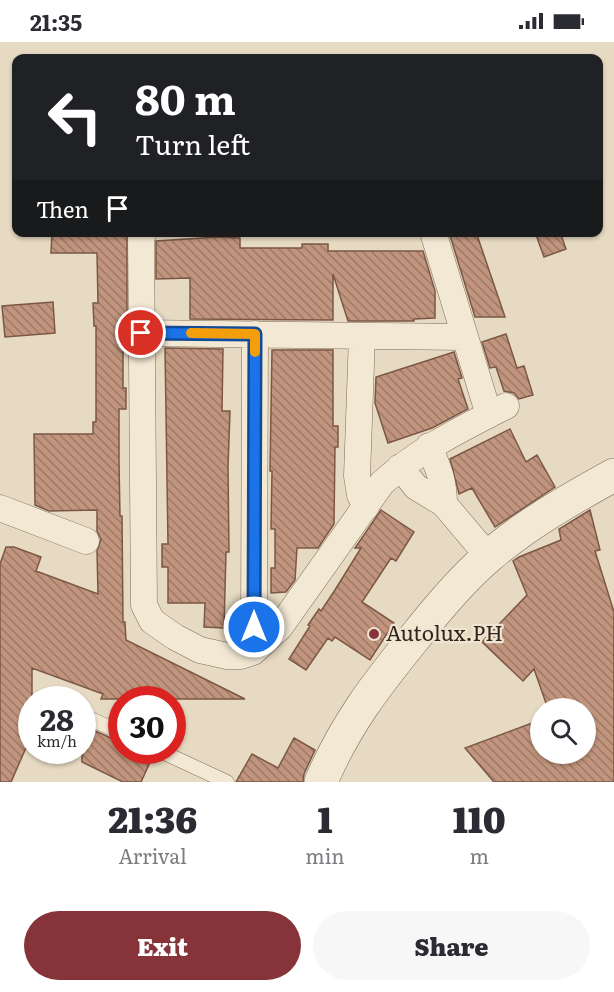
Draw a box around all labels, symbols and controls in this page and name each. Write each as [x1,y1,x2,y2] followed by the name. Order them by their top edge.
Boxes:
[30,5,82,38] text: 21:35
[135,66,236,128] text: 80 m
[36,78,114,156] icon: left
[135,123,250,163] text: Turn left
[36,192,89,225] text: Then
[101,192,134,225] icon: arrive
[115,307,166,358] pin
[124,316,157,349] icon: arrive
[222,595,286,659] position arrow
[386,616,503,647] place label: Autolux.PH
[367,627,381,641] marker: Autolux.PH
[108,686,186,764] speed limit sign: 30
[40,696,74,740] text: 28
[530,698,596,764] map controls
[530,698,596,764] button: search
[37,729,77,752] text: km/h
[108,791,197,844] text: 21:36
[317,791,333,844] text: 1
[453,791,506,844] text: 110
[119,840,187,870] text: Arrival
[305,840,345,870] text: min
[470,840,489,870] text: m
[24,911,301,980] button: Exit
[313,911,590,980] button: Share

